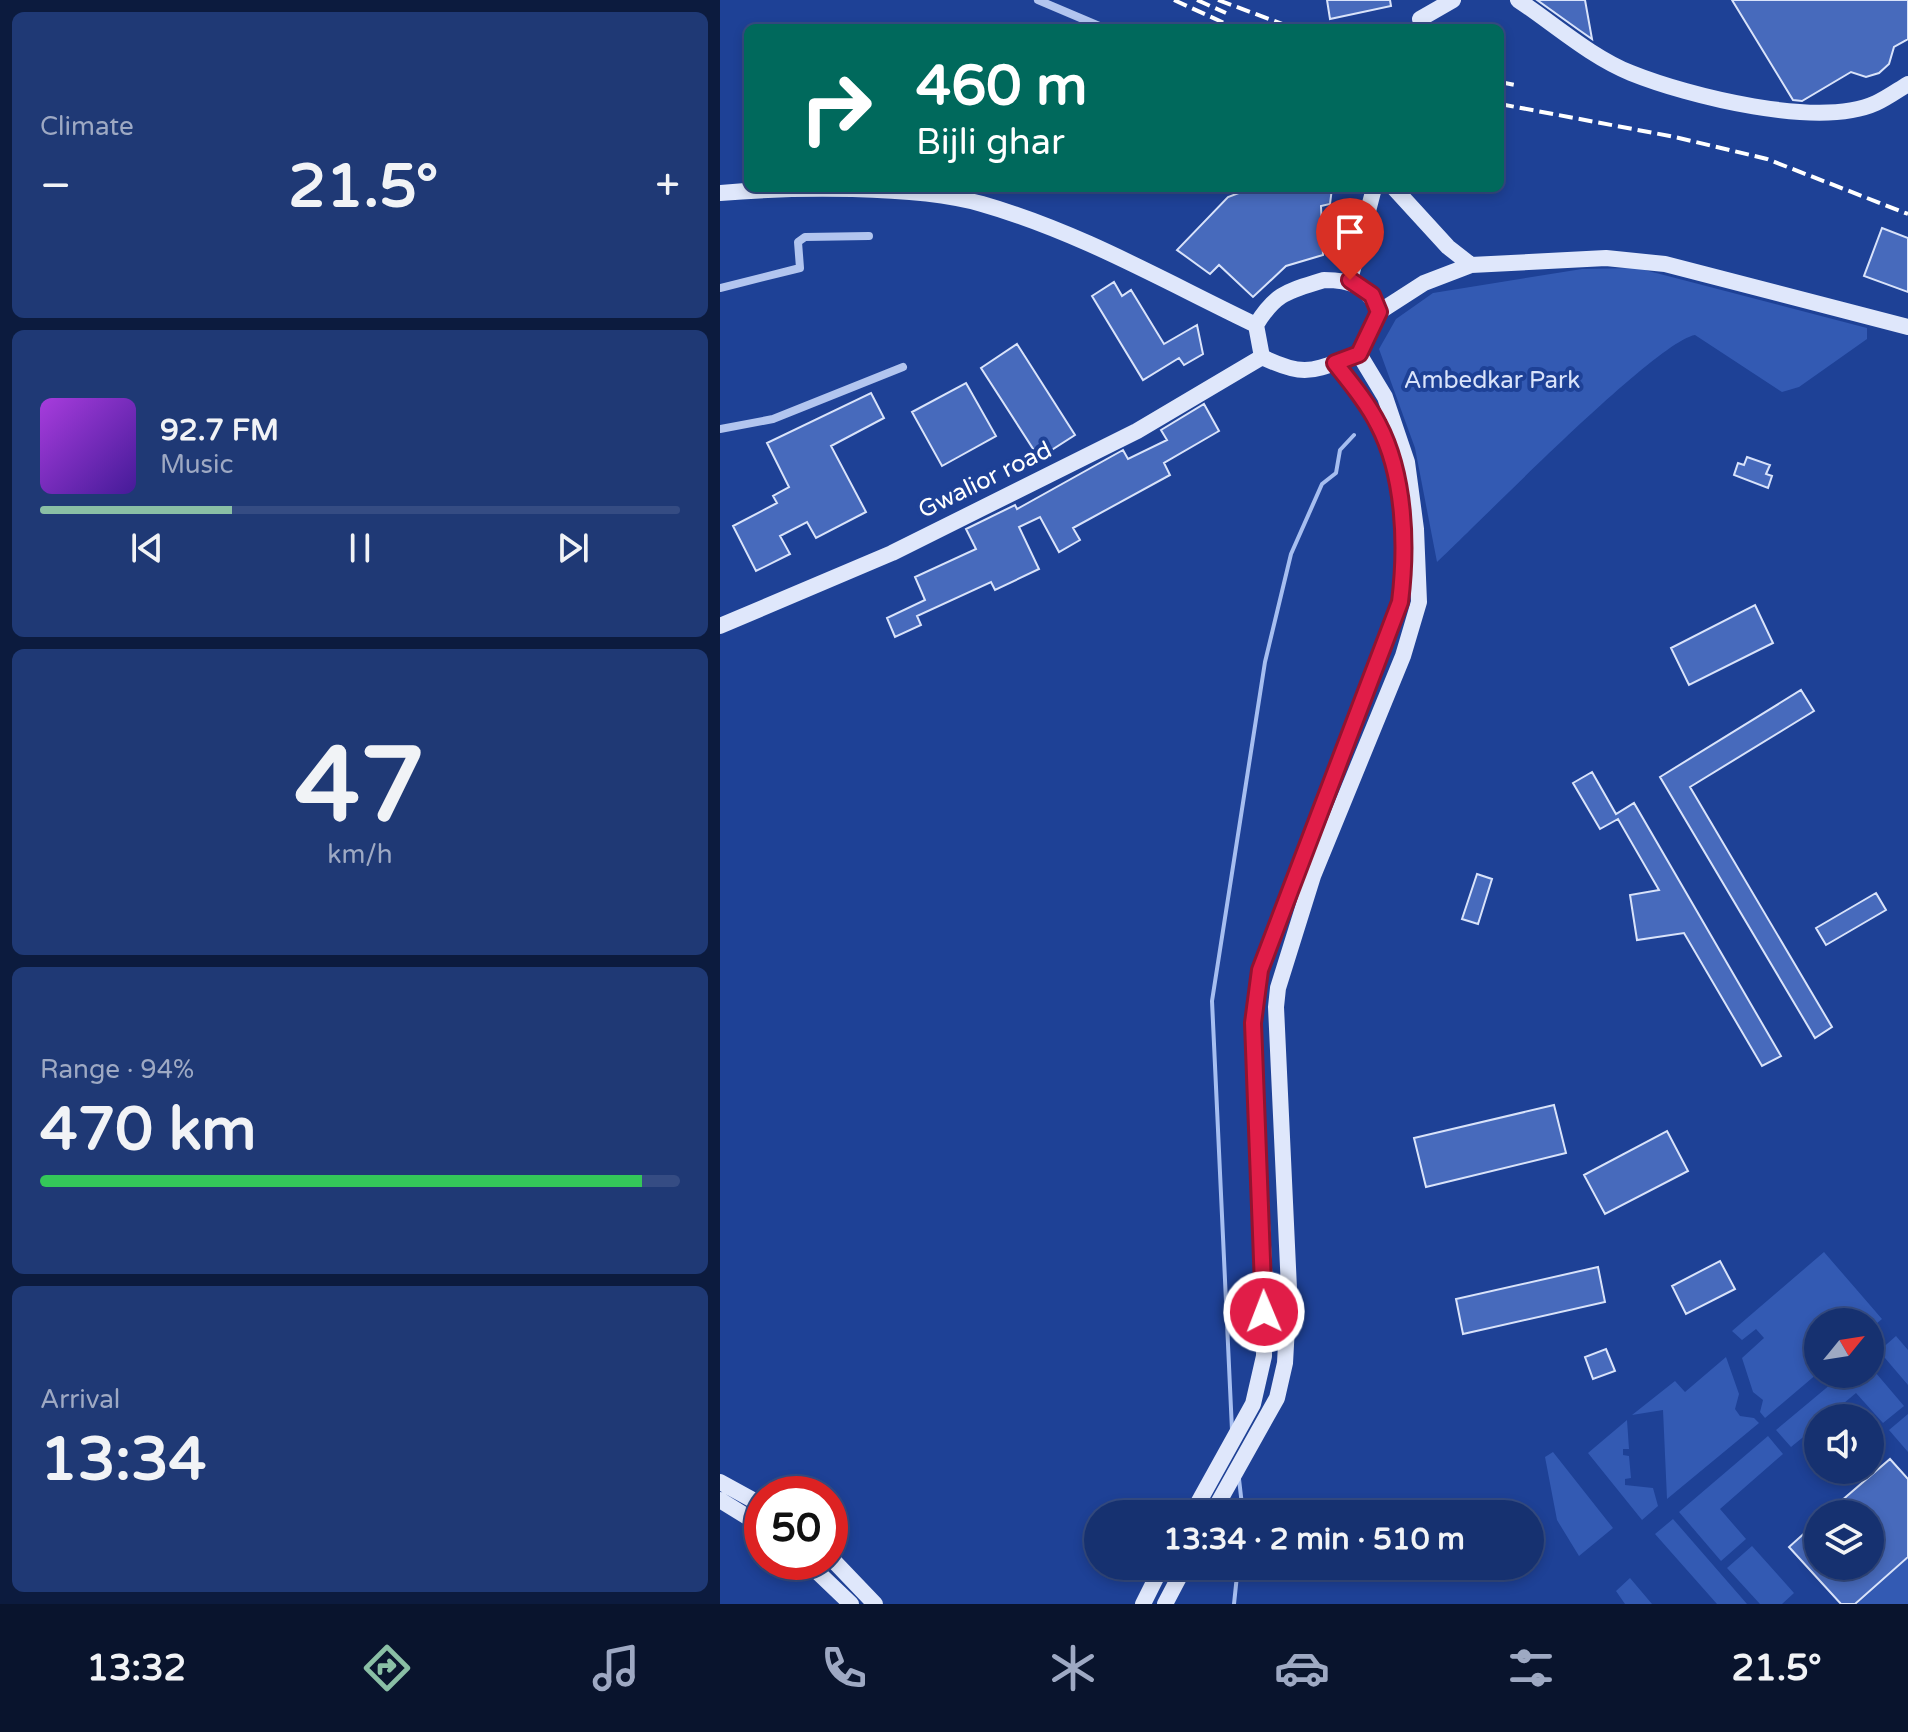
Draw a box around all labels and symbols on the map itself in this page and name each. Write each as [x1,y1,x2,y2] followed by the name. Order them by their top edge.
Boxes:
[1316,198,1384,280] pin
[1404,366,1580,395] park label: Ambedkar Park
[914,435,1056,525] street label: Gwalior road
[1222,1270,1306,1354] position arrow
[1804,1308,1884,1388] north arrow
[744,1476,848,1580] speed limit sign: 50

